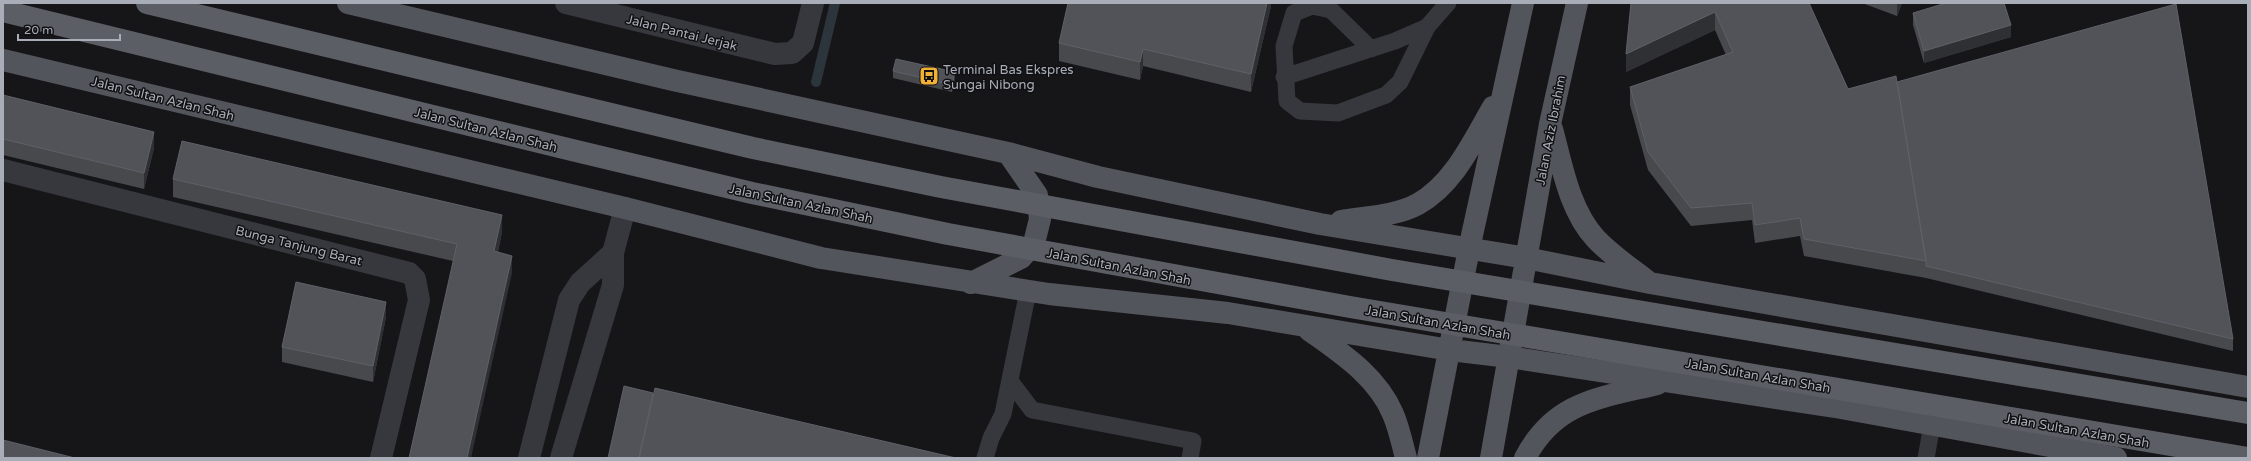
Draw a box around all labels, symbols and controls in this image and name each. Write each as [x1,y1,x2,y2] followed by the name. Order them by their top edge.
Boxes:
[625,11,739,54] street label: Jalan Pantai Jerjak
[18,16,120,42] scale bar
[24,23,53,37] text: 20 m
[943,62,1074,93] place label: Terminal Bas Ekspres Sungai Nibong
[918,65,940,87] bus stop icon: Terminal Bas Ekspres Sungai Nibong
[90,73,236,124] street label: Jalan Sultan Azlan Shah
[1532,74,1569,187] street label: Jalan Aziz Ibrahim
[413,104,559,155] street label: Jalan Sultan Azlan Shah
[727,181,874,227] street label: Jalan Sultan Azlan Shah
[234,222,364,269] street label: Bunga Tanjung Barat
[1045,245,1192,289] street label: Jalan Sultan Azlan Shah
[1364,302,1512,344] street label: Jalan Sultan Azlan Shah
[1684,355,1832,397] street label: Jalan Sultan Azlan Shah
[2003,410,2151,452] street label: Jalan Sultan Azlan Shah

